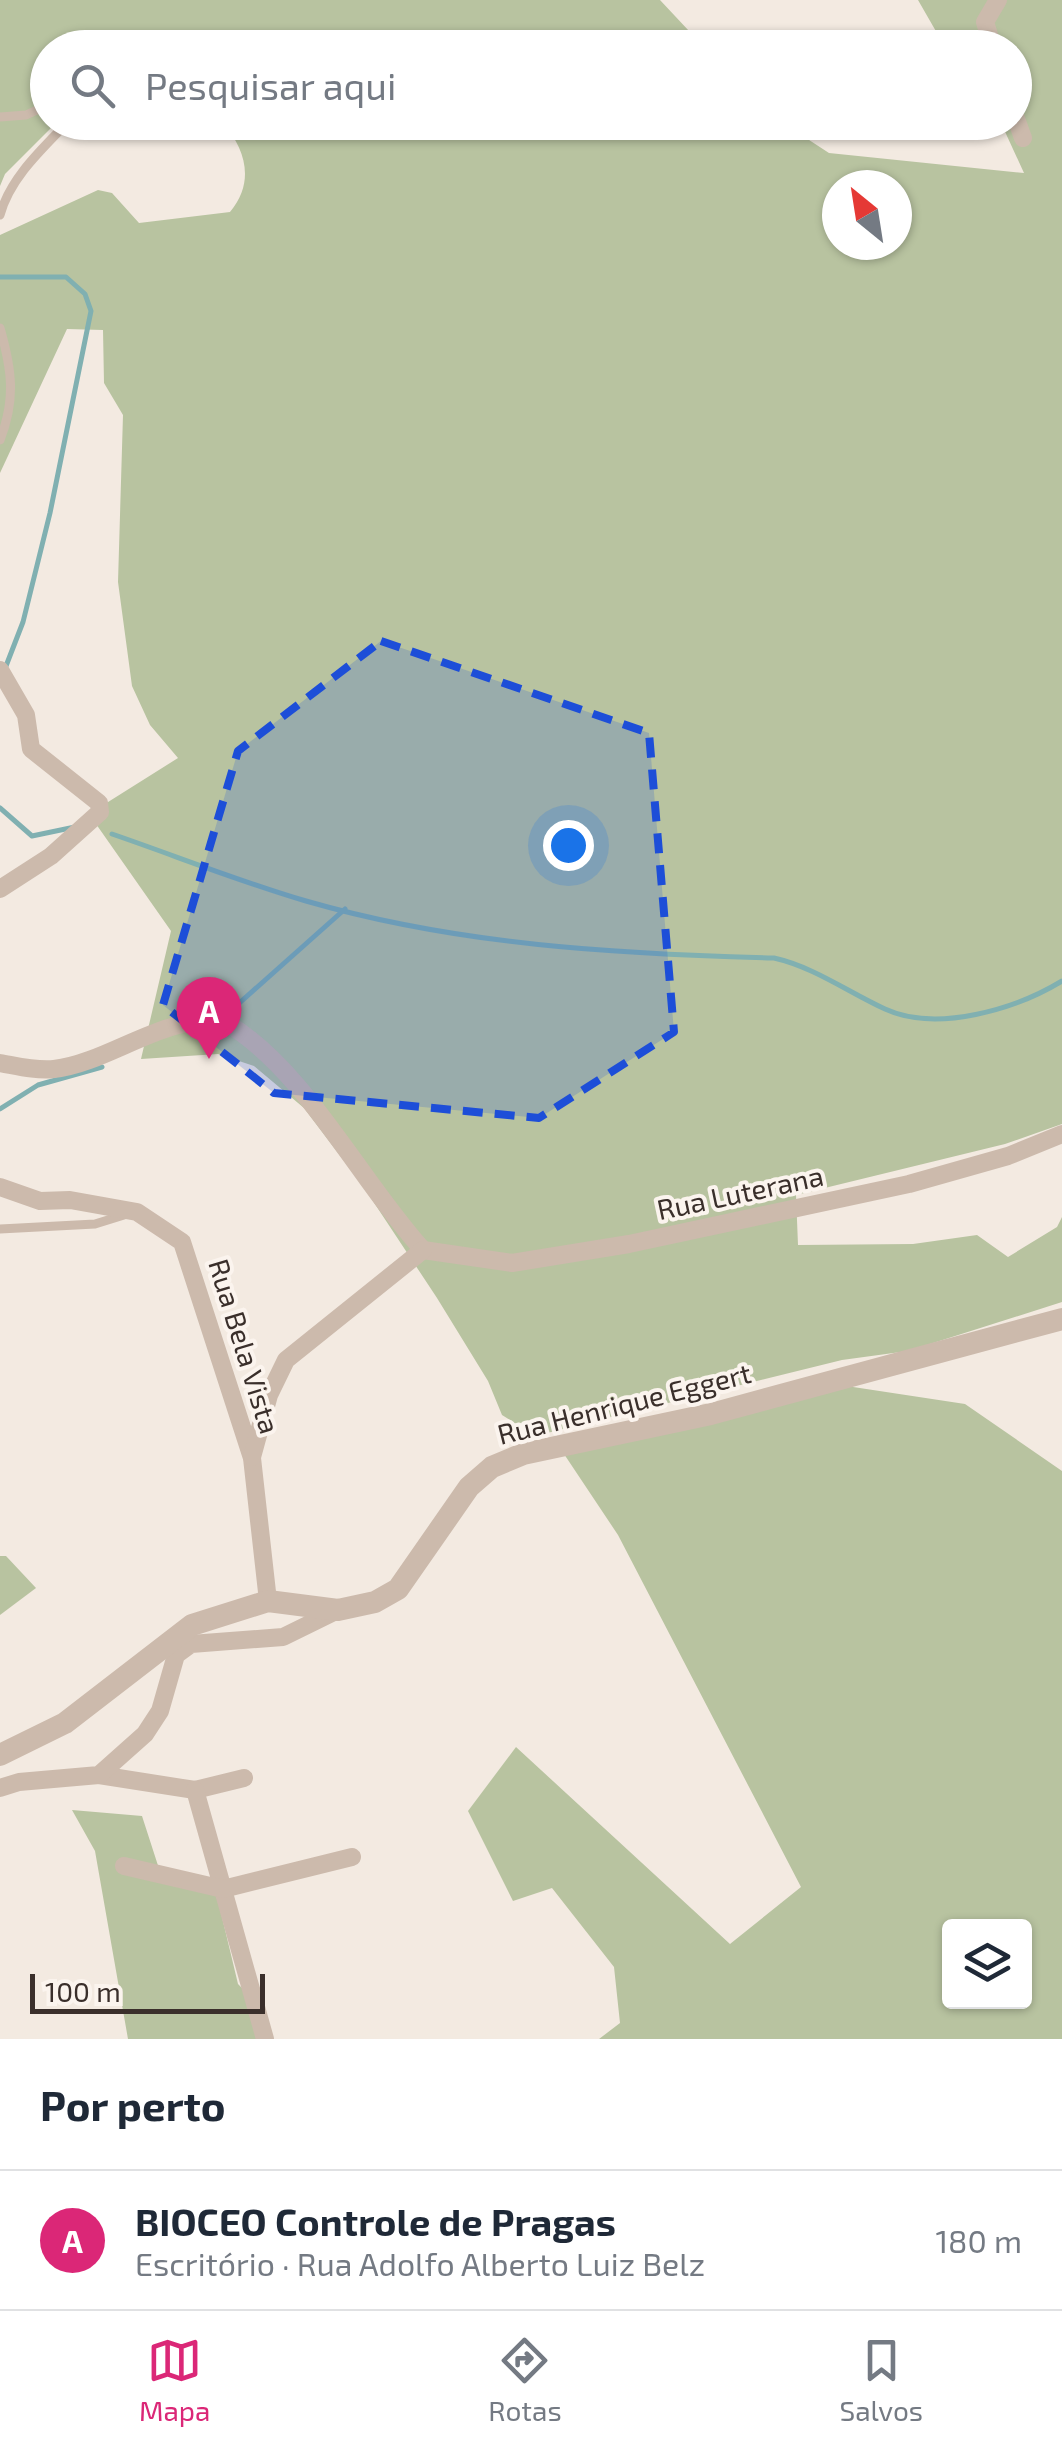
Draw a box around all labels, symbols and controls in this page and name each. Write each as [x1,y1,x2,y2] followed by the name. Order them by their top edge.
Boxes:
[30,30,1032,140] search box
[65,58,120,113] icon: search
[145,62,396,108] text: Pesquisar aqui
[822,170,912,260] north arrow
[543,820,594,871] your location
[176,976,242,1059] pin: A
[654,1158,826,1226] street label: Rua Luterana
[202,1255,288,1437] street label: Rua Bela Vista
[494,1355,754,1451] street label: Rua Henrique Eggert
[942,1919,1032,2009] map controls
[942,1919,1032,2009] button: layers
[30,1969,265,2014] scale bar
[45,1974,121,2008] text: 100 m
[40,2079,226,2129] text: Por perto
[135,2198,616,2244] text: BIOCEO Controle de Pragas
[62,2221,83,2259] text: A
[935,2221,1022,2259] text: 180 m
[135,2244,705,2282] text: Escritório · Rua Adolfo Alberto Luiz Belz
[139,2333,210,2427] tab: Mapa
[488,2333,562,2427] tab: Rotas
[839,2333,923,2427] tab: Salvos

